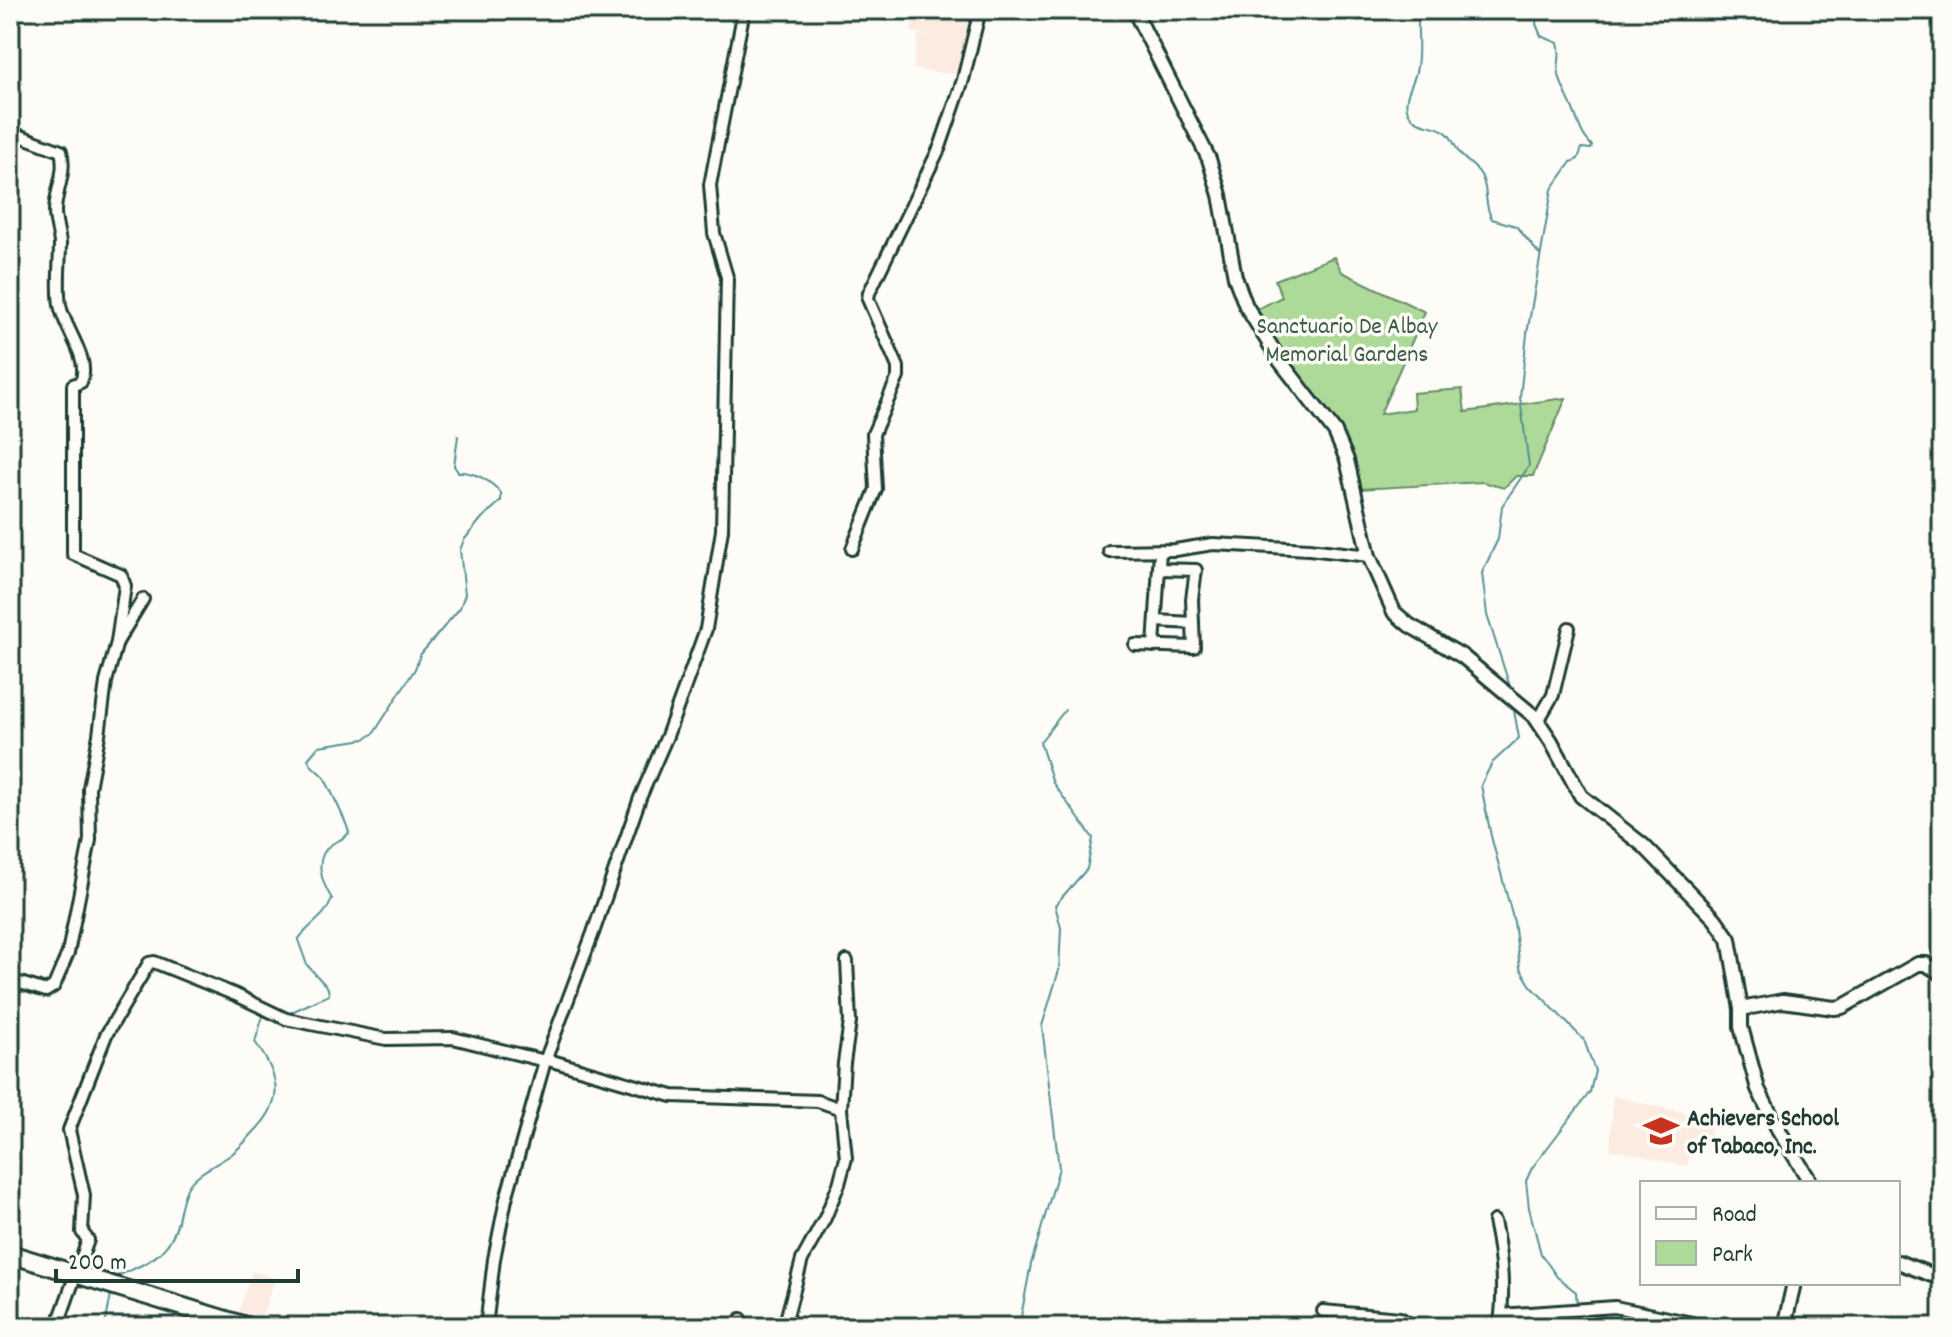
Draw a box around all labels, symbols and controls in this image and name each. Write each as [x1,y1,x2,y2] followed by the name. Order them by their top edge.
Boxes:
[1256,311,1439,373] park label: Sanctuario De Albay Memorial Gardens
[1687,1103,1839,1165] place label: Achievers School of Tabaco, Inc.
[1642,1112,1680,1150] school or university icon: Achievers School of Tabaco, Inc.
[1640,1181,1900,1285] legend
[1712,1199,1757,1233] text: Road
[56,1233,298,1283] scale bar
[1712,1239,1753,1273] text: Park
[68,1247,127,1281] text: 200 m

